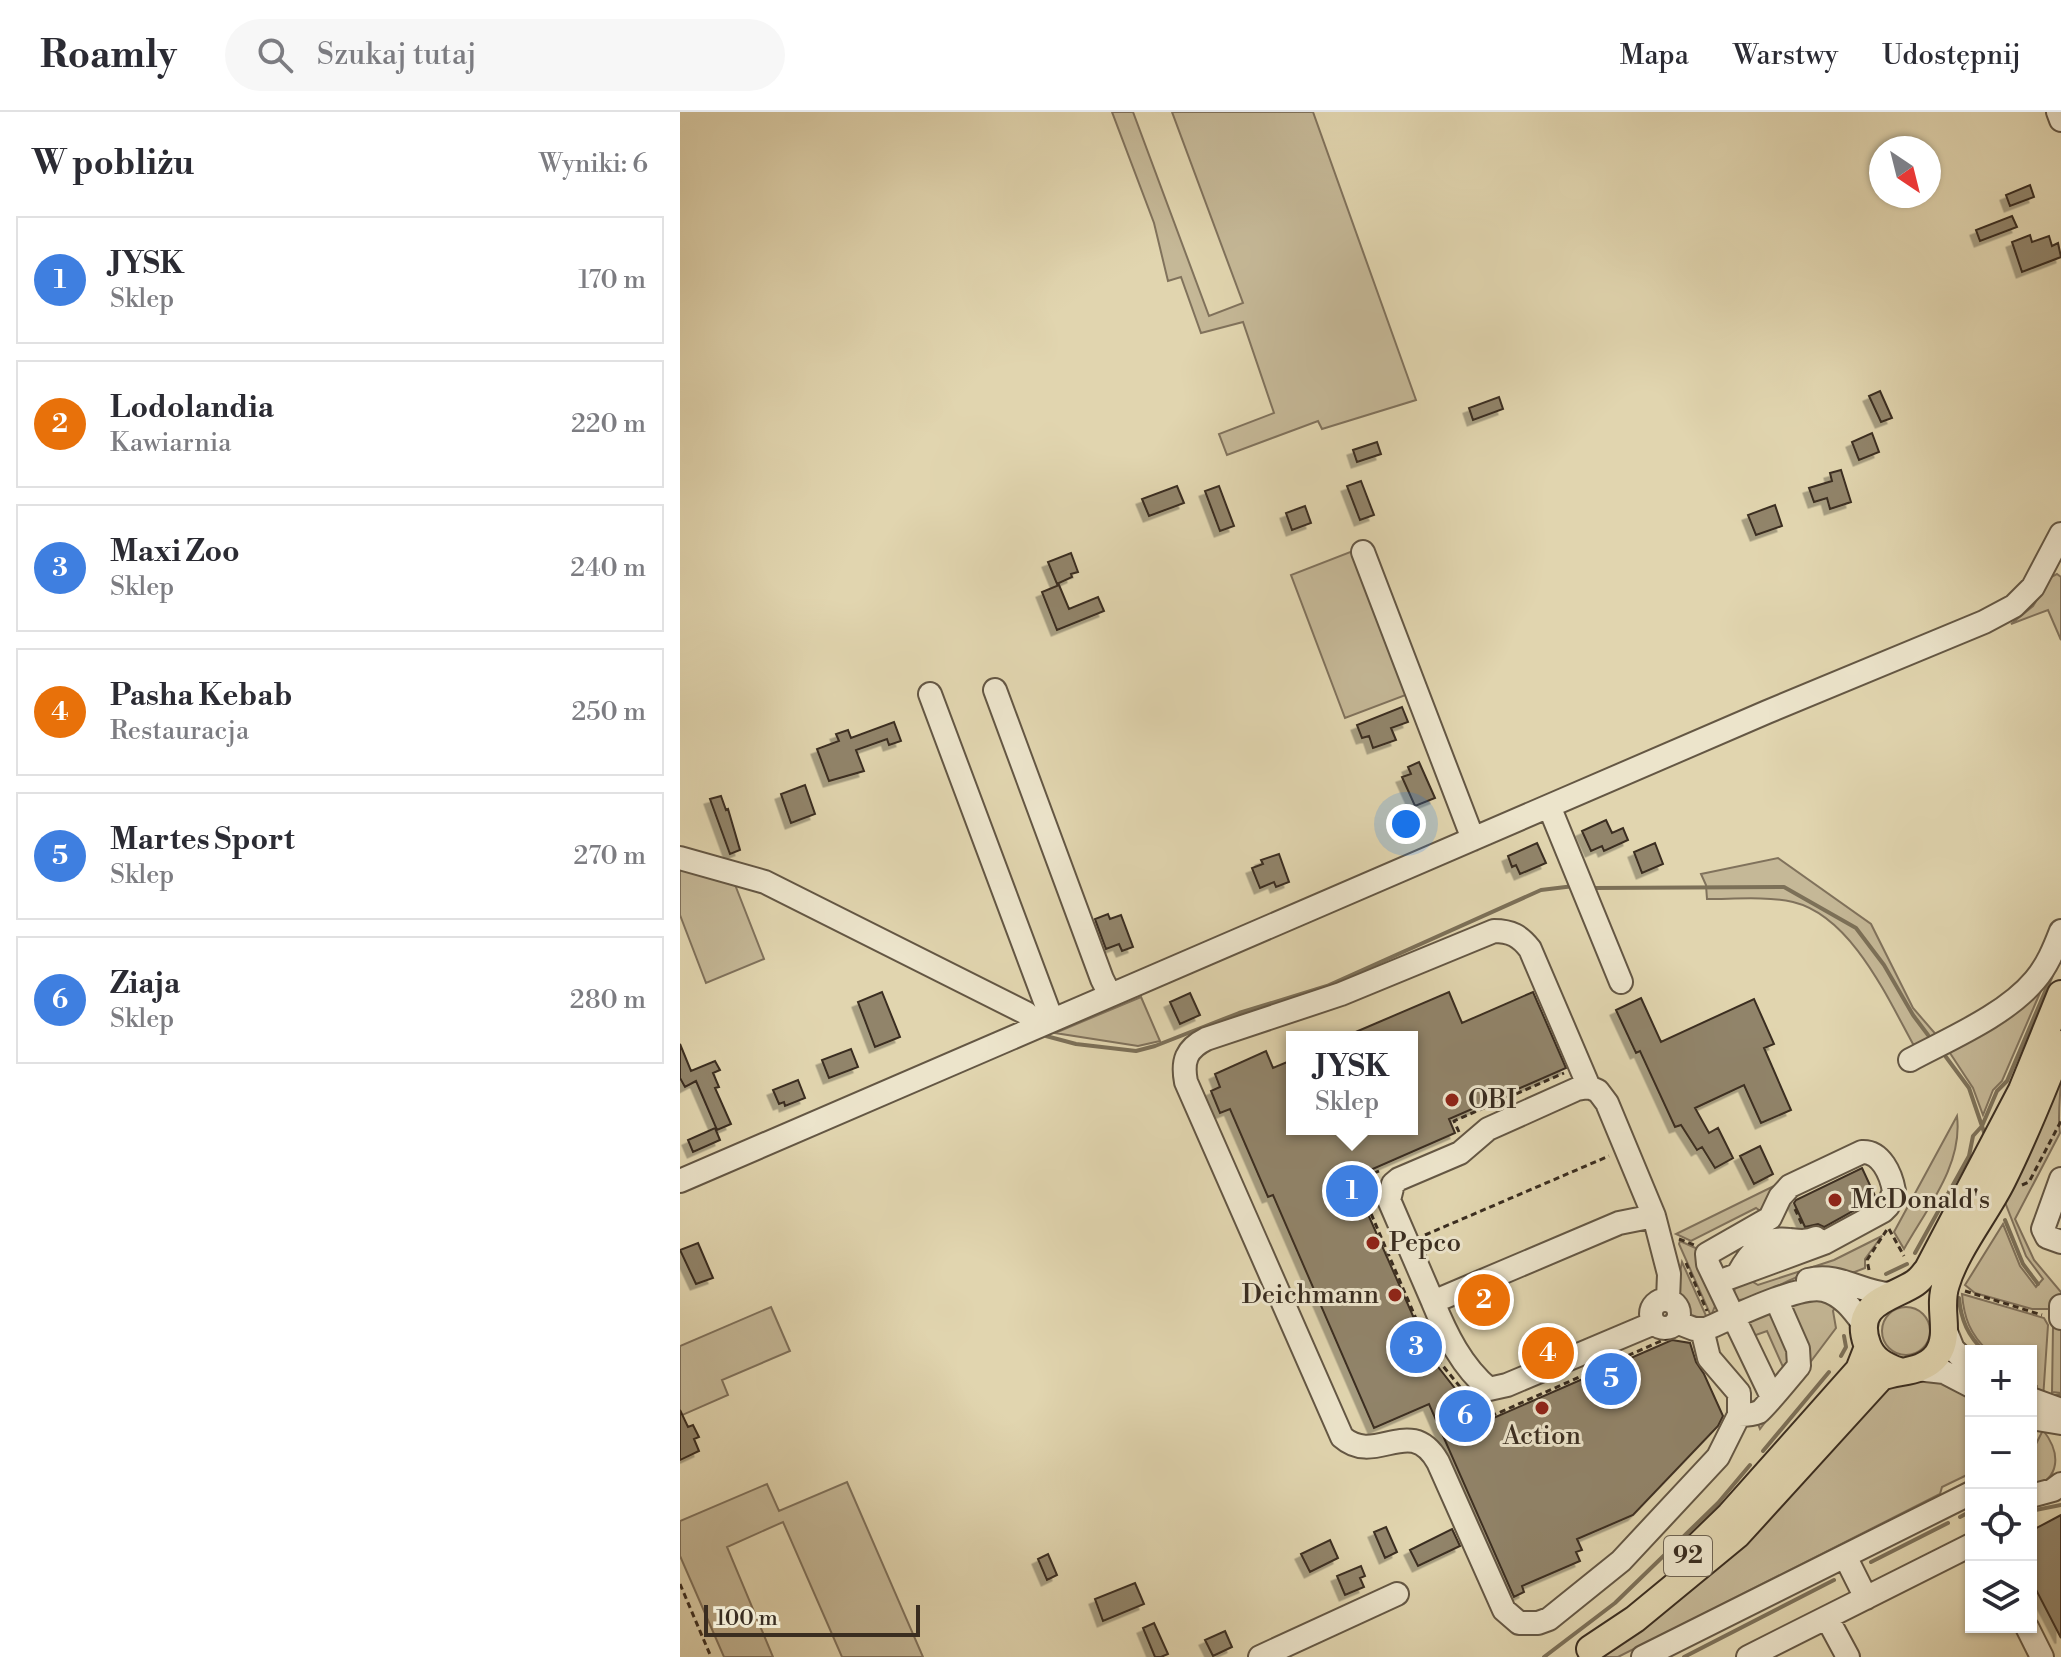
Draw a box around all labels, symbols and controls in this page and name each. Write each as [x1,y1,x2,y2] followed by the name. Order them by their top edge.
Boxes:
[225,19,785,91] search box
[40,32,177,79] text: Roamly
[253,33,297,77] icon: search
[317,36,477,74] text: Szukaj tutaj
[1620,38,1689,73] text: Mapa
[1733,38,1838,73] text: Warstwy
[1882,38,2021,73] text: Udostępnij
[1869,136,1941,208] north arrow
[32,143,194,185] text: W pobliżu
[539,148,648,180] text: Wyniki: 6
[110,245,184,283] text: JYSK
[54,264,66,296] text: 1
[578,264,646,296] text: 170 m
[110,283,174,315] text: Sklep
[110,389,274,427] text: Lodolandia
[52,408,68,440] text: 2
[571,408,646,440] text: 220 m
[110,427,232,459] text: Kawiarnia
[110,533,240,571] text: Maxi Zoo
[52,552,68,584] text: 3
[570,552,646,584] text: 240 m
[110,571,174,603] text: Sklep
[110,677,292,715] text: Pasha Kebab
[51,696,69,728] text: 4
[571,696,646,728] text: 250 m
[110,715,249,747] text: Restauracja
[1386,804,1426,844] your location
[110,821,295,859] text: Martes Sport
[52,840,68,872] text: 5
[573,840,646,872] text: 270 m
[110,859,174,891] text: Sklep
[110,965,180,1003] text: Ziaja
[52,984,68,1016] text: 6
[570,984,646,1016] text: 280 m
[110,1003,174,1035] text: Sklep
[1286,1031,1418,1135] popup
[1315,1048,1389,1086] text: JYSK
[1468,1084,1517,1116] place label: OBI
[1315,1086,1379,1118] text: Sklep
[1443,1091,1461,1109] marker: OBI
[1326,1161,1378,1221] pin: 1
[1851,1184,1990,1216] place label: McDonald's
[1826,1191,1844,1209] marker: McDonald's
[1389,1227,1461,1259] place label: Pepco
[1364,1234,1382,1252] marker: Pepco
[1458,1270,1510,1330] pin: 2
[1242,1279,1379,1311] place label: Deichmann
[1386,1286,1404,1304] marker: Deichmann
[1390,1317,1442,1377] pin: 3
[1522,1323,1574,1383] pin: 4
[1965,1345,2037,1633] map controls
[1965,1345,2037,1417] button: +
[1585,1349,1637,1409] pin: 5
[1439,1386,1491,1446] pin: 6
[1533,1399,1551,1417] marker: Action
[1965,1417,2037,1489] button: −
[1502,1420,1581,1452] place label: Action
[1965,1489,2037,1561] button: locate
[1664,1536,1712,1576] road number: 92
[1965,1561,2037,1633] button: layers
[704,1601,920,1637] scale bar
[716,1605,778,1632] text: 100 m

